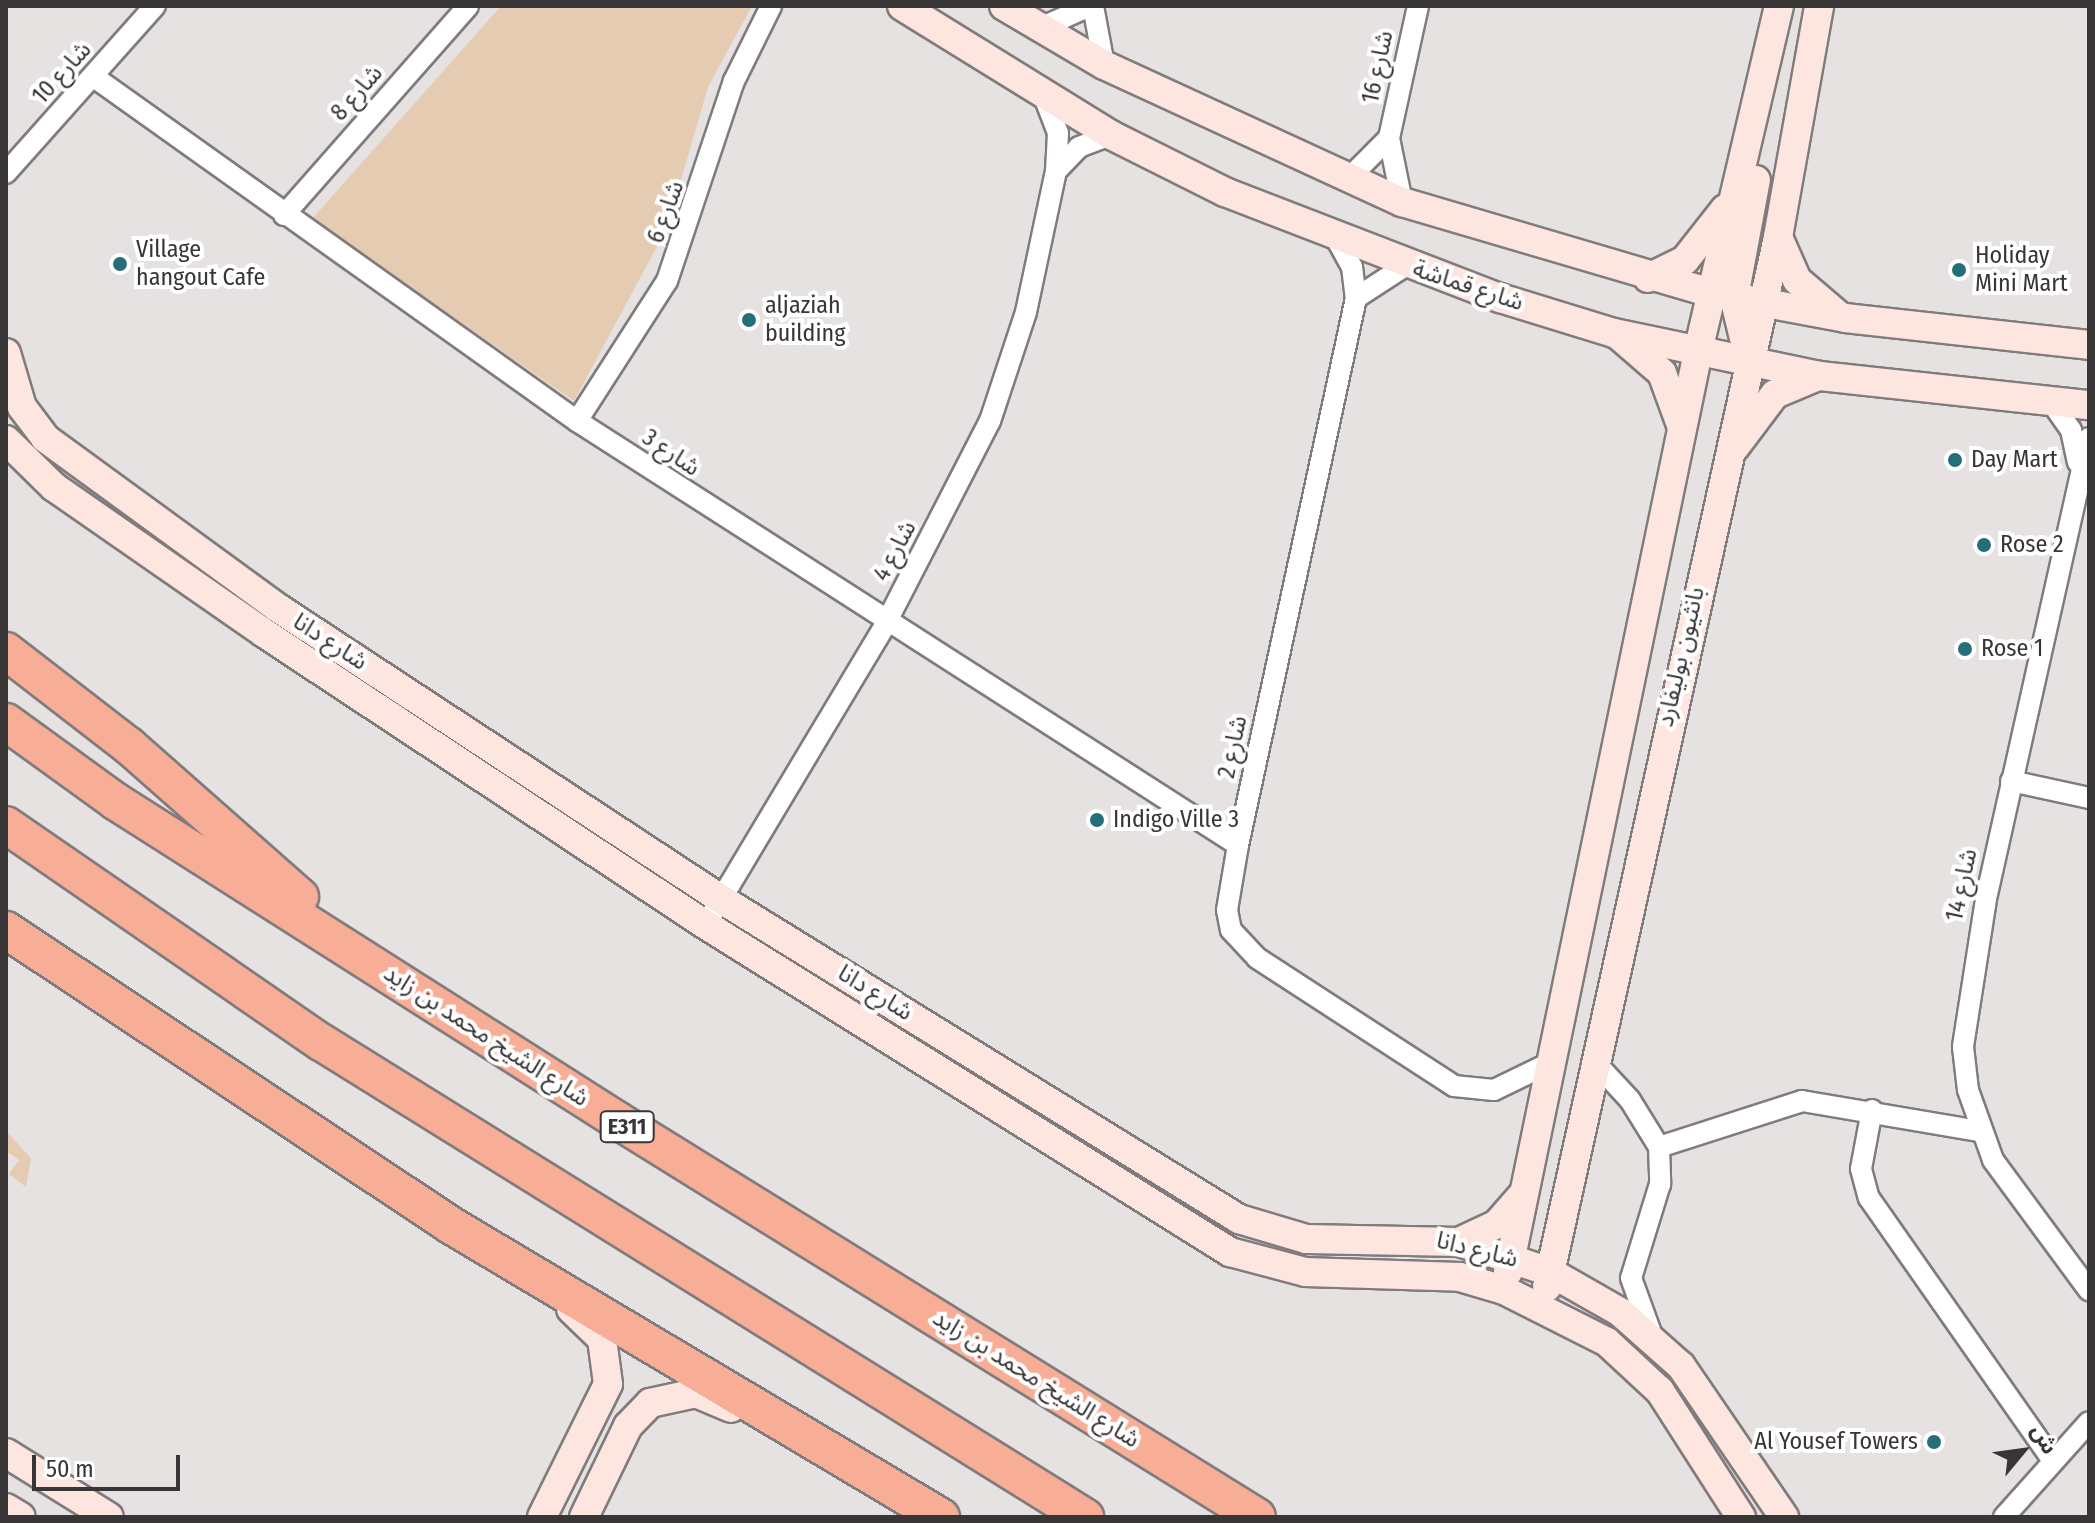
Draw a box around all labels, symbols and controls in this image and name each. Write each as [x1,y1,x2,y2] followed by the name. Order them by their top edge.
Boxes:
[1356,28,1400,106] street label: شارع 16
[26,36,98,110] street label: شارع 10
[325,59,389,127] street label: شارع 8
[641,177,691,247] street label: شارع 6
[136,236,265,292] place label: Village hangout Cafe
[1975,242,2067,298] place label: Holiday Mini Mart
[111,255,129,273] marker: Village hangout Cafe
[1409,255,1527,317] street label: شارع قماشة
[1950,261,1968,279] marker: Holiday Mini Mart
[765,292,845,348] place label: aljaziah building
[740,311,758,329] marker: aljaziah building
[637,423,705,483] street label: شارع 3
[1971,446,2057,474] place label: Day Mart
[1946,451,1964,469] marker: Day Mart
[867,516,923,586] street label: شارع 4
[2000,531,2064,559] place label: Rose 2
[1975,536,1993,554] marker: Rose 2
[1651,584,1711,730] street label: بانثيون بوليفارد
[287,607,373,677] street label: شارع دانا
[1981,635,2043,663] place label: Rose 1
[1956,640,1974,658] marker: Rose 1
[1212,713,1254,781] street label: شارع 2
[1113,806,1239,834] place label: Indigo Ville 3
[1088,811,1106,829] marker: Indigo Ville 3
[1940,846,1984,924] street label: شارع 14
[378,959,594,1113] street label: شارع الشيخ محمد بن زايد
[832,959,918,1027] street label: شارع دانا
[599,1109,655,1145] road number: E311
[1433,1226,1521,1274] street label: شارع دانا
[927,1304,1145,1454] street label: شارع الشيخ محمد بن زايد
[1983,1411,2063,1491] north arrow
[2025,1419,2064,1459] text: ش
[1754,1428,1918,1456] place label: Al Yousef Towers
[1925,1433,1943,1451] marker: Al Yousef Towers
[36,1439,184,1489] scale bar
[46,1455,94,1483] text: 50 m

